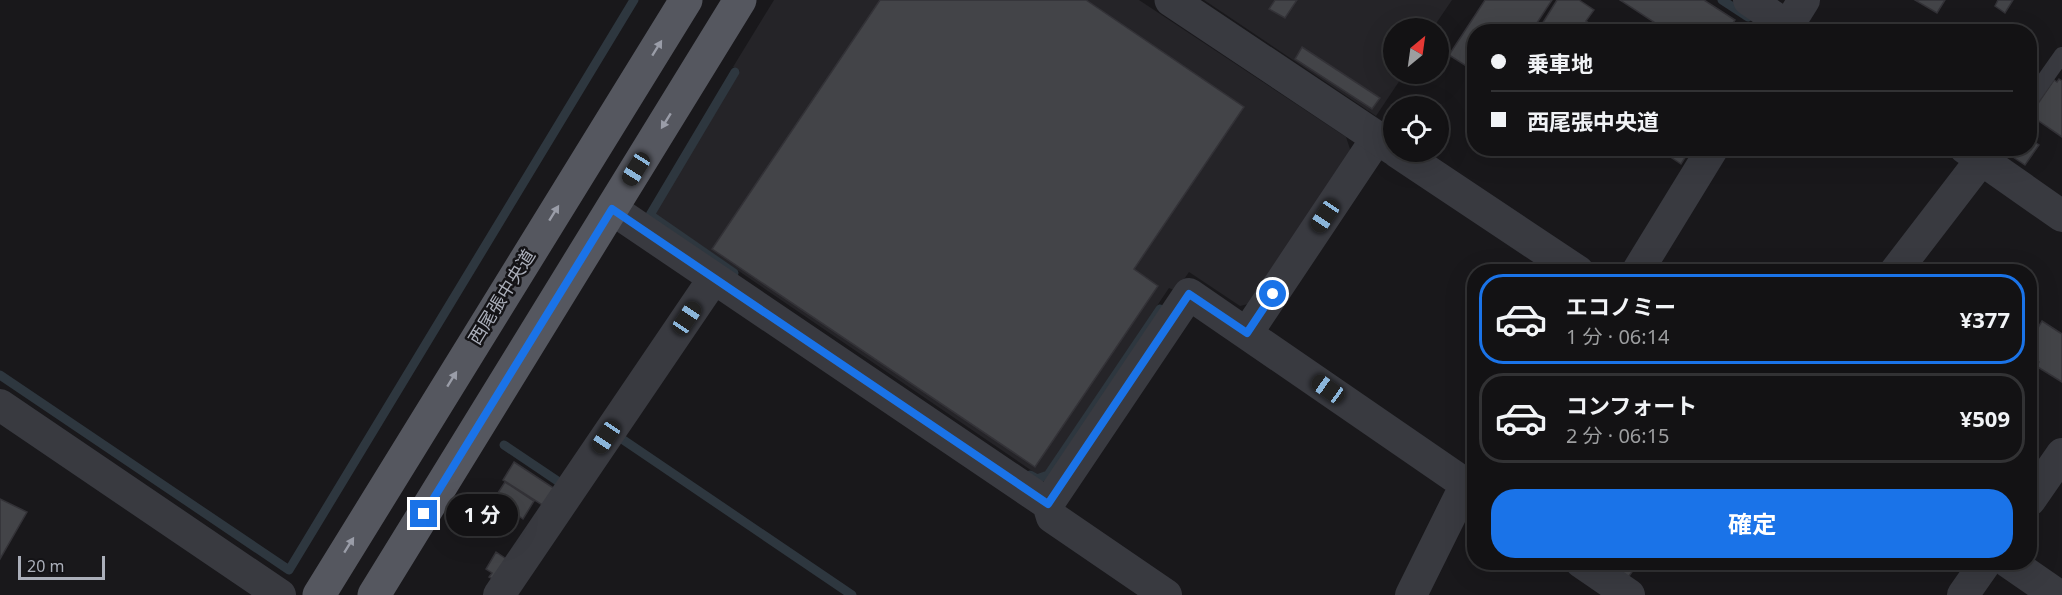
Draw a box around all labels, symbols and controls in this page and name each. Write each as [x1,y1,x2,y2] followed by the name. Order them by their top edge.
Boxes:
[1383,18,1449,84] north arrow
[1383,18,1449,162] map controls
[651,40,662,56] one-way arrow
[1527,48,1593,78] text: 乗車地
[1383,96,1449,162] button: locate
[1527,106,1659,136] text: 西尾張中央道
[660,113,671,129] one-way arrow
[619,149,653,189] car
[1307,196,1343,236] car
[549,205,560,221] one-way arrow
[462,244,540,349] street label: 西尾張中央道
[1259,280,1286,307] route start
[1566,291,1676,321] text: エコノミー
[1494,292,1548,346] icon: car
[669,298,705,338] car
[1960,304,2010,334] text: ¥377
[1566,323,1670,350] text: 1 分 · 06:14
[446,371,457,387] one-way arrow
[1308,371,1348,407] car
[1566,390,1697,420] text: コンフォート
[1494,391,1548,445] icon: car
[1960,403,2010,433] text: ¥509
[588,417,624,457] car
[1566,422,1670,449] text: 2 分 · 06:15
[1491,489,2013,558] button: 確定
[445,493,517,535] callout: 1 分
[410,500,437,527] route end
[464,501,500,528] text: 1 分
[344,537,355,553] one-way arrow
[18,553,105,580] scale bar
[27,555,64,577] text: 20 m

